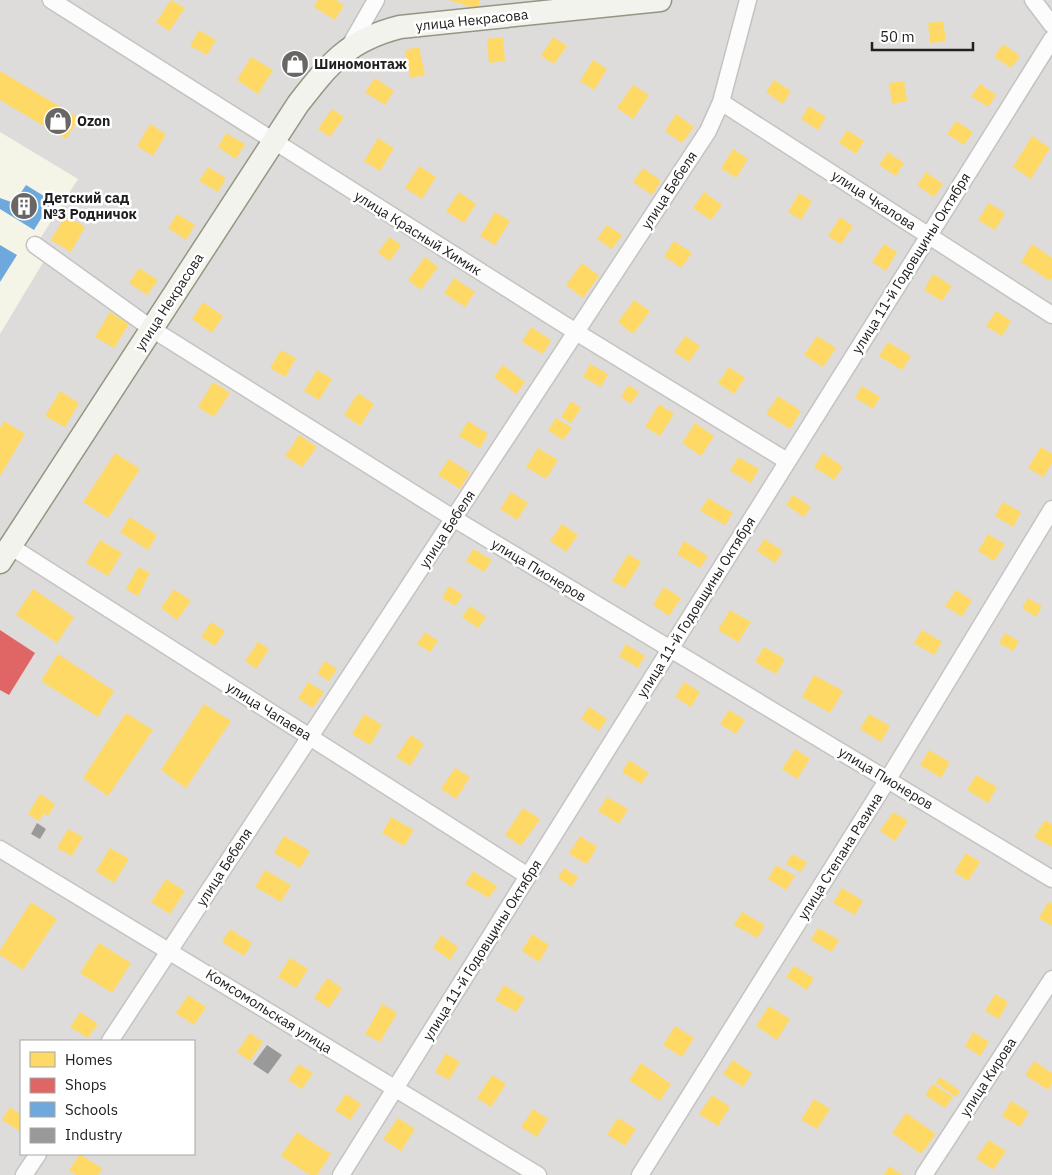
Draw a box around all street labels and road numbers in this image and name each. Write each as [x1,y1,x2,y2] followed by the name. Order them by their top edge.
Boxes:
[415,5,530,35] street label: улица Некрасова
[637,147,701,233] street label: улица Бебеля
[828,166,920,234] street label: улица Чкалова
[848,169,974,357] street label: улица 11-й Годовщины Октября
[351,187,485,280] street label: улица Красный Химик
[131,249,208,354] street label: улица Некрасова
[415,486,479,572] street label: улица Бебеля
[633,513,759,701] street label: улица 11-й Годовщины Октября
[488,535,590,605] street label: улица Пионеров
[223,678,315,745] street label: улица Чапаева
[835,743,937,813] street label: улица Пионеров
[794,789,887,923] street label: улица Степана Разина
[192,824,256,910] street label: улица Бебеля
[419,856,545,1044] street label: улица 11-й Годовщины Октября
[202,965,336,1058] street label: Комсомольская улица
[956,1034,1021,1120] street label: улица Кирова

